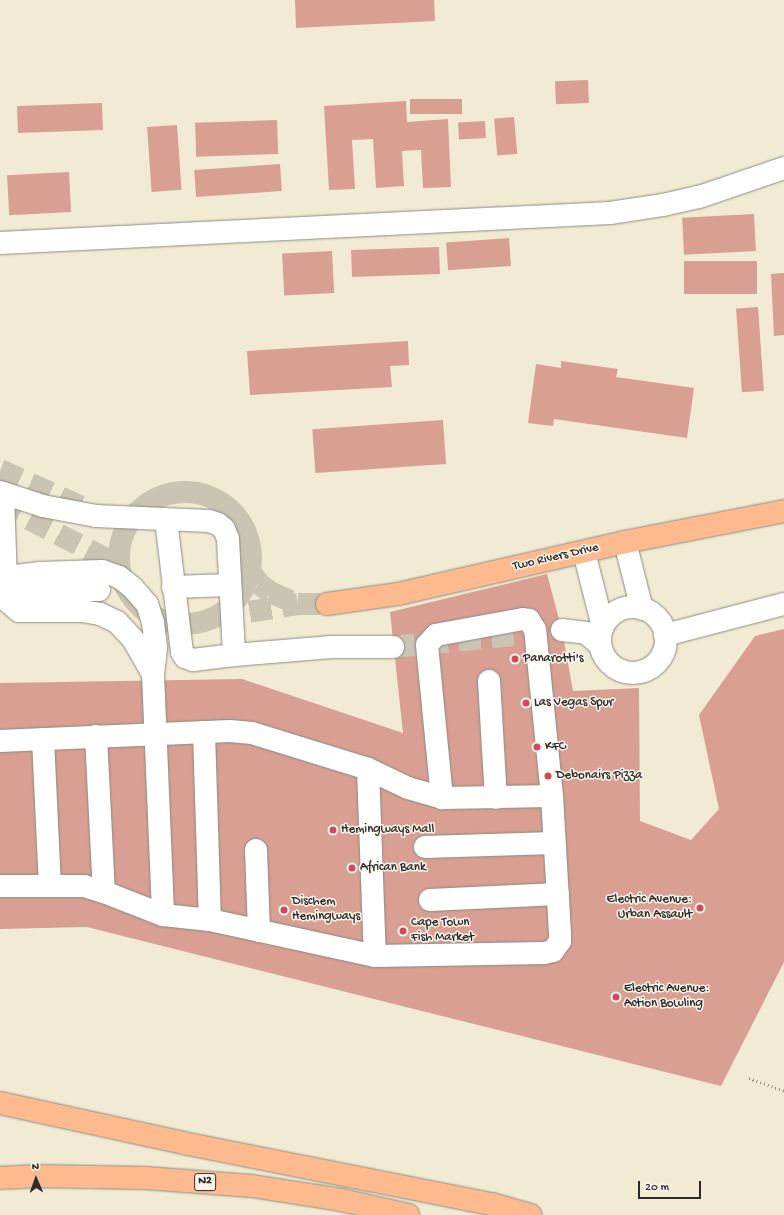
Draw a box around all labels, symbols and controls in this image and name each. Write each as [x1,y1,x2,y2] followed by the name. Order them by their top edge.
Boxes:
[511,541,601,575] street label: Two Rivers Drive
[523,651,584,667] place label: Panarotti's
[510,654,520,664] marker: Panarotti's
[534,695,613,711] place label: Las Vegas Spur
[521,698,531,708] marker: Las Vegas Spur
[545,739,566,755] place label: KFC
[532,742,542,752] marker: KFC
[556,768,642,784] place label: Debonairs Pizza
[543,771,553,781] marker: Debonairs Pizza
[341,822,434,838] place label: Hemingways Mall
[328,825,338,835] marker: Hemingways Mall
[360,860,426,876] place label: African Bank
[347,863,357,873] marker: African Bank
[607,893,692,924] place label: Electric Avenue: Urban Assault
[292,895,360,926] place label: Dischem Hemingways
[695,903,705,913] marker: Electric Avenue: Urban Assault
[279,905,289,915] marker: Dischem Hemingways
[411,916,474,947] place label: Cape Town Fish Market
[398,926,408,936] marker: Cape Town Fish Market
[624,982,709,1013] place label: Electric Avenue: Action Bowling
[611,992,621,1002] marker: Electric Avenue: Action Bowling
[16,1159,56,1199] north arrow
[32,1161,39,1173] text: N
[194,1172,216,1192] road number: N2
[640,1173,703,1199] scale bar
[645,1181,669,1195] text: 20 m

